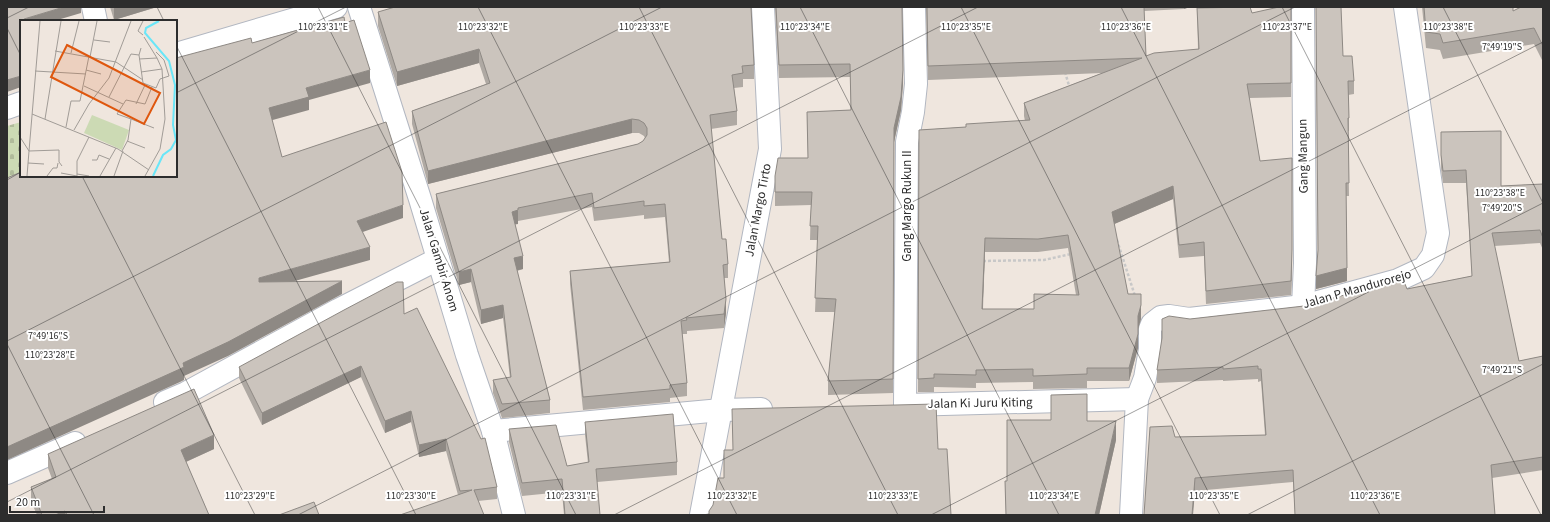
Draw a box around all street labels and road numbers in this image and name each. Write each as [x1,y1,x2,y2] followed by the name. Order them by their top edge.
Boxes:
[1293,119,1313,193] street label: Gang Mangun
[898,150,916,262] street label: Gang Margo Rukun II
[740,162,776,258] street label: Jalan Margo Tirto
[415,206,463,314] street label: Jalan Gambir Anom
[1301,265,1413,313] street label: Jalan P Mandurorejo
[927,393,1033,413] street label: Jalan Ki Juru Kiting

